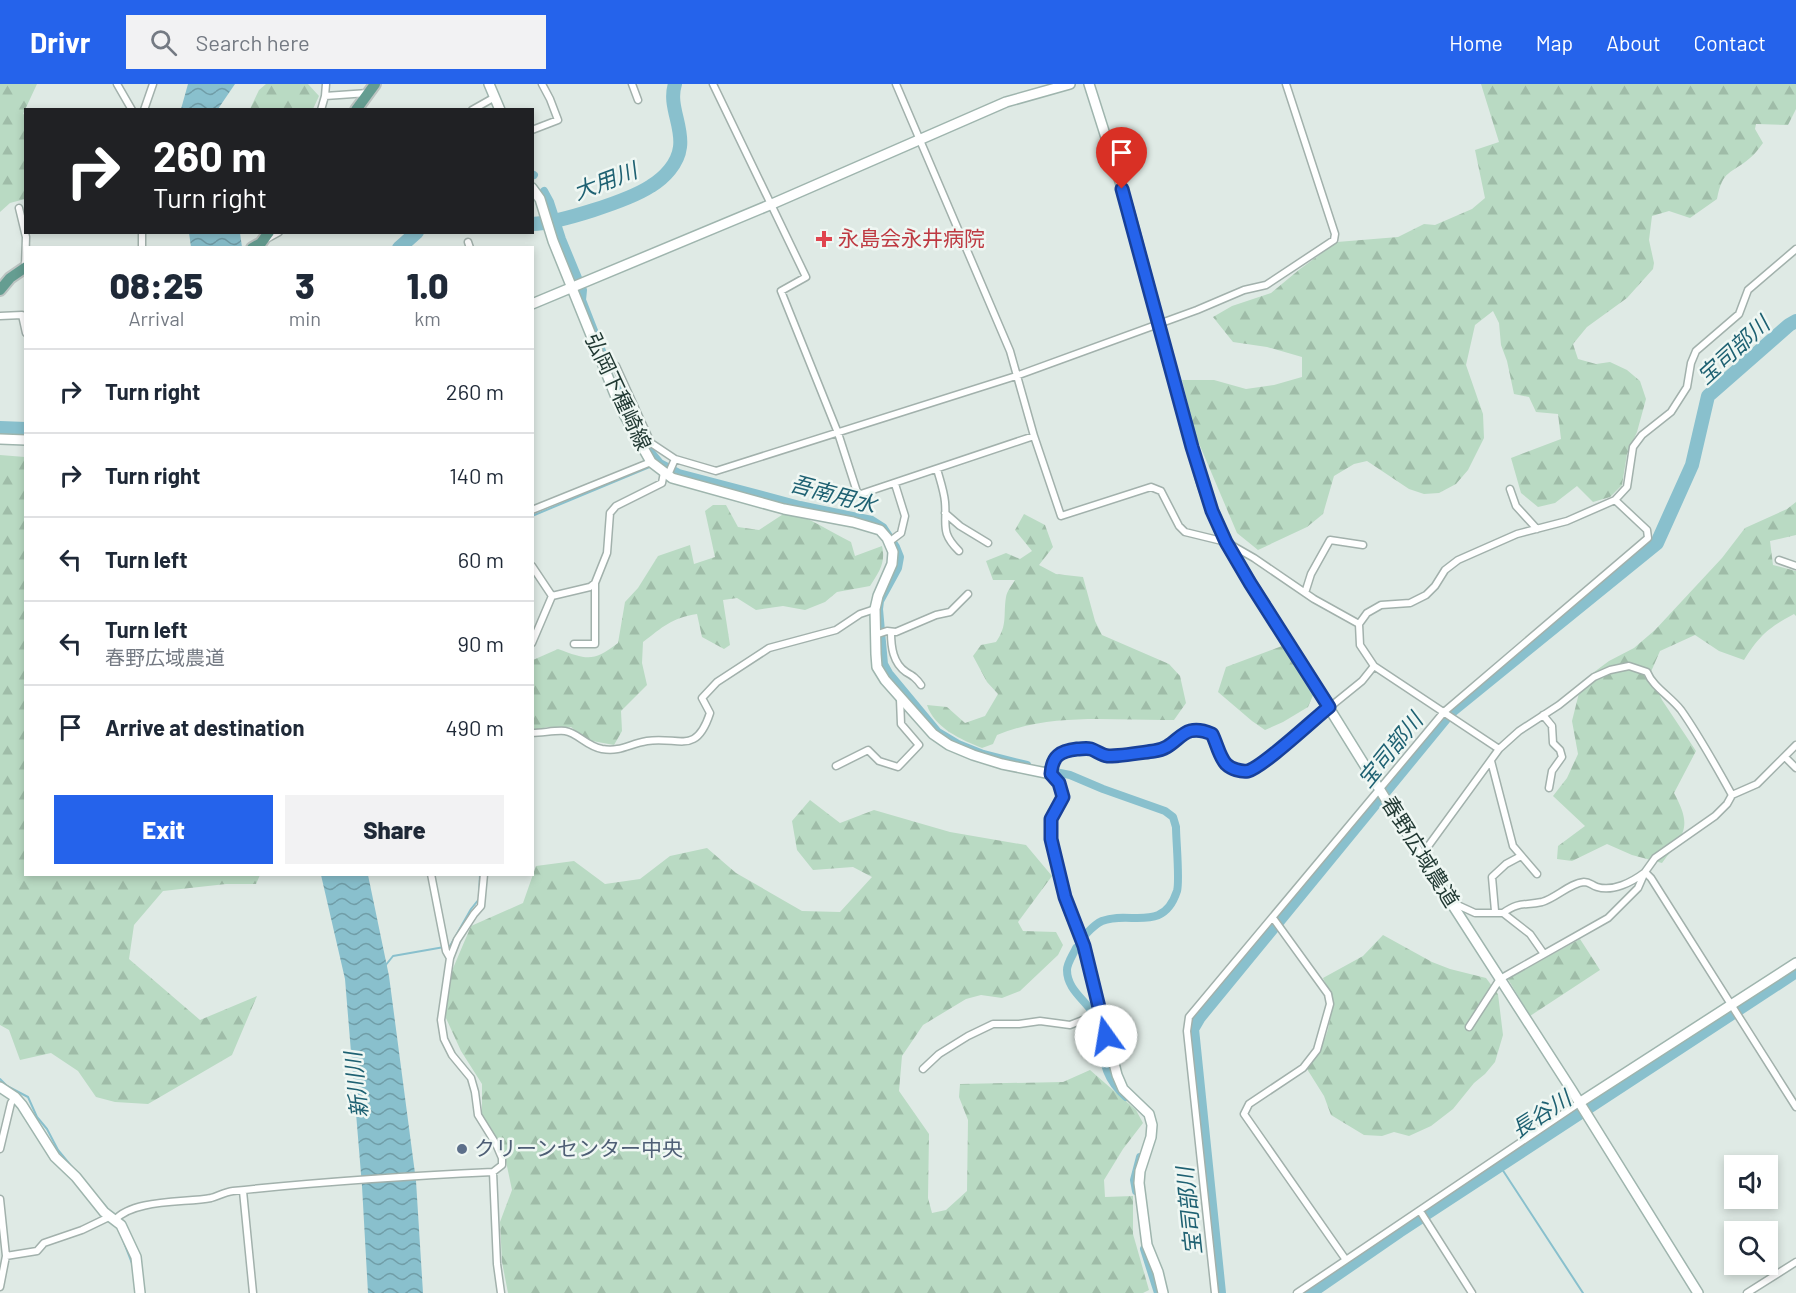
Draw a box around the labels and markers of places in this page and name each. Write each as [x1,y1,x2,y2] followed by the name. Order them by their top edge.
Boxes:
[1096,127,1147,189] pin
[838,225,985,250] place label: 永島会永井病院
[815,230,833,248] marker: 永島会永井病院
[474,1135,683,1160] place label: クリーンセンター中央
[455,1142,469,1156] marker: クリーンセンター中央

